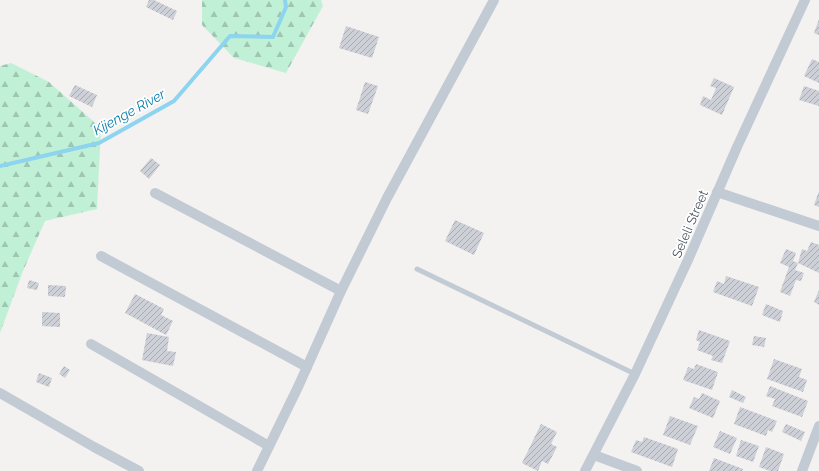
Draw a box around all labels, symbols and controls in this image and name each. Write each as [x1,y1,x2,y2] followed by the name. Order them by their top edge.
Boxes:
[90,85,169,138] water label: Kijenge River
[669,187,711,260] street label: Seleli Street

